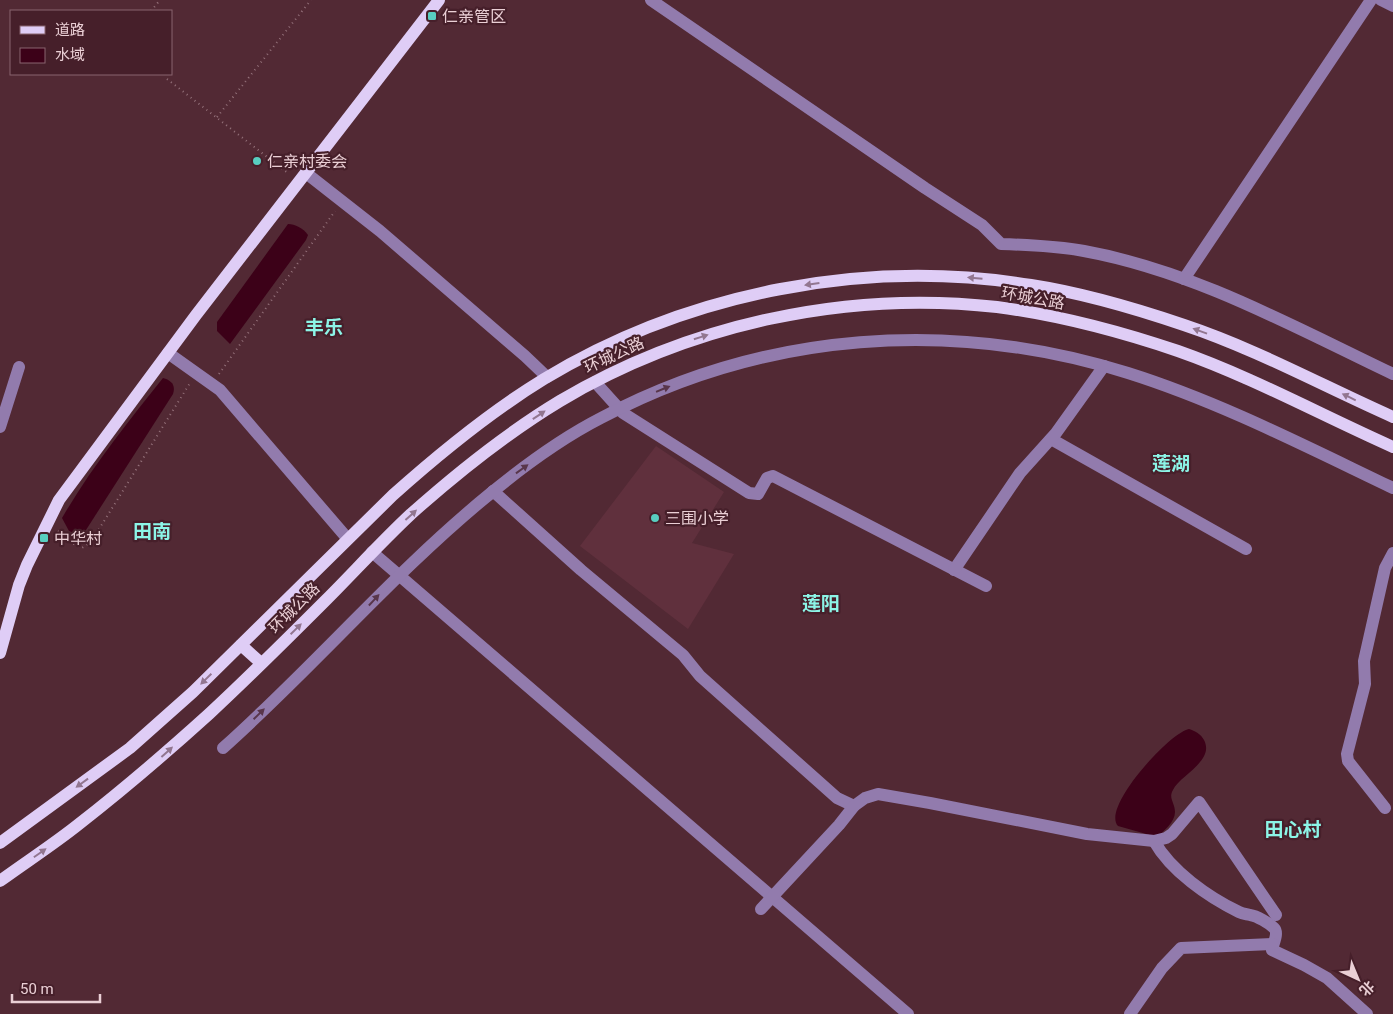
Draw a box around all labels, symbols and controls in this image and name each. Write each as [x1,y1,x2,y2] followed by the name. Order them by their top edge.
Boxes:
[442,7,506,26] place label: 仁亲管区
[10,10,172,75] legend
[426,10,438,22] marker: 仁亲管区
[55,21,85,39] text: 道路
[55,46,85,64] text: 水域
[267,152,347,171] place label: 仁亲村委会
[251,155,263,167] marker: 仁亲村委会
[966,274,982,282] one-way arrow
[804,280,820,288] one-way arrow
[1000,283,1066,313] street label: 环城公路
[305,316,343,339] district label: 丰乐
[1192,327,1207,335] one-way arrow
[581,333,647,377] street label: 环城公路
[693,333,708,341] one-way arrow
[656,384,670,392] one-way arrow
[1341,393,1356,401] one-way arrow
[532,410,545,420] one-way arrow
[1152,452,1190,475] district label: 莲湖
[515,464,529,474] one-way arrow
[404,509,416,521] one-way arrow
[665,509,729,528] place label: 三围小学
[649,512,661,524] marker: 三围小学
[133,520,171,543] district label: 田南
[54,529,102,548] place label: 中华村
[38,532,50,544] marker: 中华村
[265,579,323,637] street label: 环城公路
[802,592,840,615] district label: 莲阳
[368,594,380,606] one-way arrow
[289,624,301,636] one-way arrow
[201,673,213,685] one-way arrow
[253,708,265,720] one-way arrow
[160,746,173,757] one-way arrow
[75,778,89,788] one-way arrow
[1264,818,1322,841] district label: 田心村
[33,848,47,858] one-way arrow
[1333,954,1383,1004] north arrow
[12,972,100,1004] scale bar
[1356,978,1378,999] text: 北
[20,980,54,998] text: 50 m

